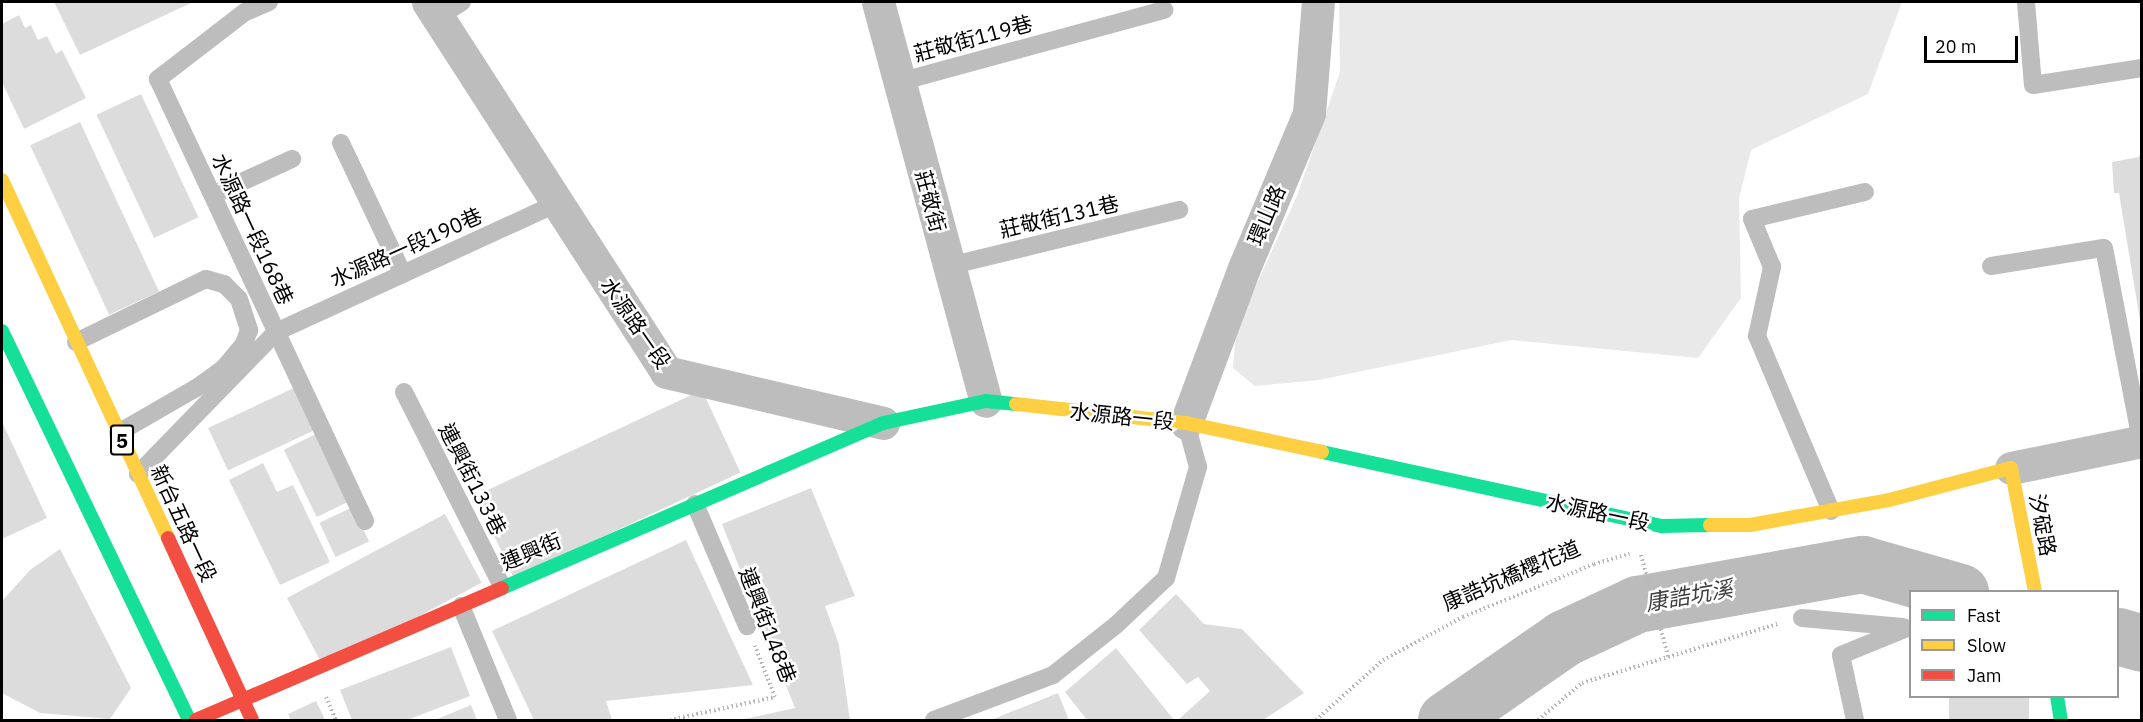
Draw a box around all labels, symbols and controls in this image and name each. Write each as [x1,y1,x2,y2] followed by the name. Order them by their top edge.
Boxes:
[911,10,1035,66] street label: 莊敬街119巷
[1927,24,2022,62] scale bar
[1935,35,1977,58] text: 20 m
[207,149,299,309] street label: 水源路一段168巷
[911,167,951,235] street label: 莊敬街
[1242,181,1290,249] street label: 環山路
[997,190,1121,242] street label: 莊敬街131巷
[326,202,486,292] street label: 水源路一段190巷
[596,273,676,373] street label: 水源路一段
[1068,398,1176,434] street label: 水源路一段
[434,419,512,539] street label: 連興街133巷
[110,423,134,457] road number: 5
[146,461,222,585] street label: 新台五路一段
[1544,489,1652,535] street label: 水源路一段
[2025,492,2061,558] street label: 汐碇路
[497,527,565,575] street label: 連興街
[1438,535,1584,615] street label: 康誥坑橋櫻花道
[734,564,802,686] street label: 連興街148巷
[1643,574,1735,616] water label: 康誥坑溪
[1909,590,2119,698] legend
[1967,604,2001,627] text: Fast
[1967,634,2006,657] text: Slow
[1967,664,2002,687] text: Jam

